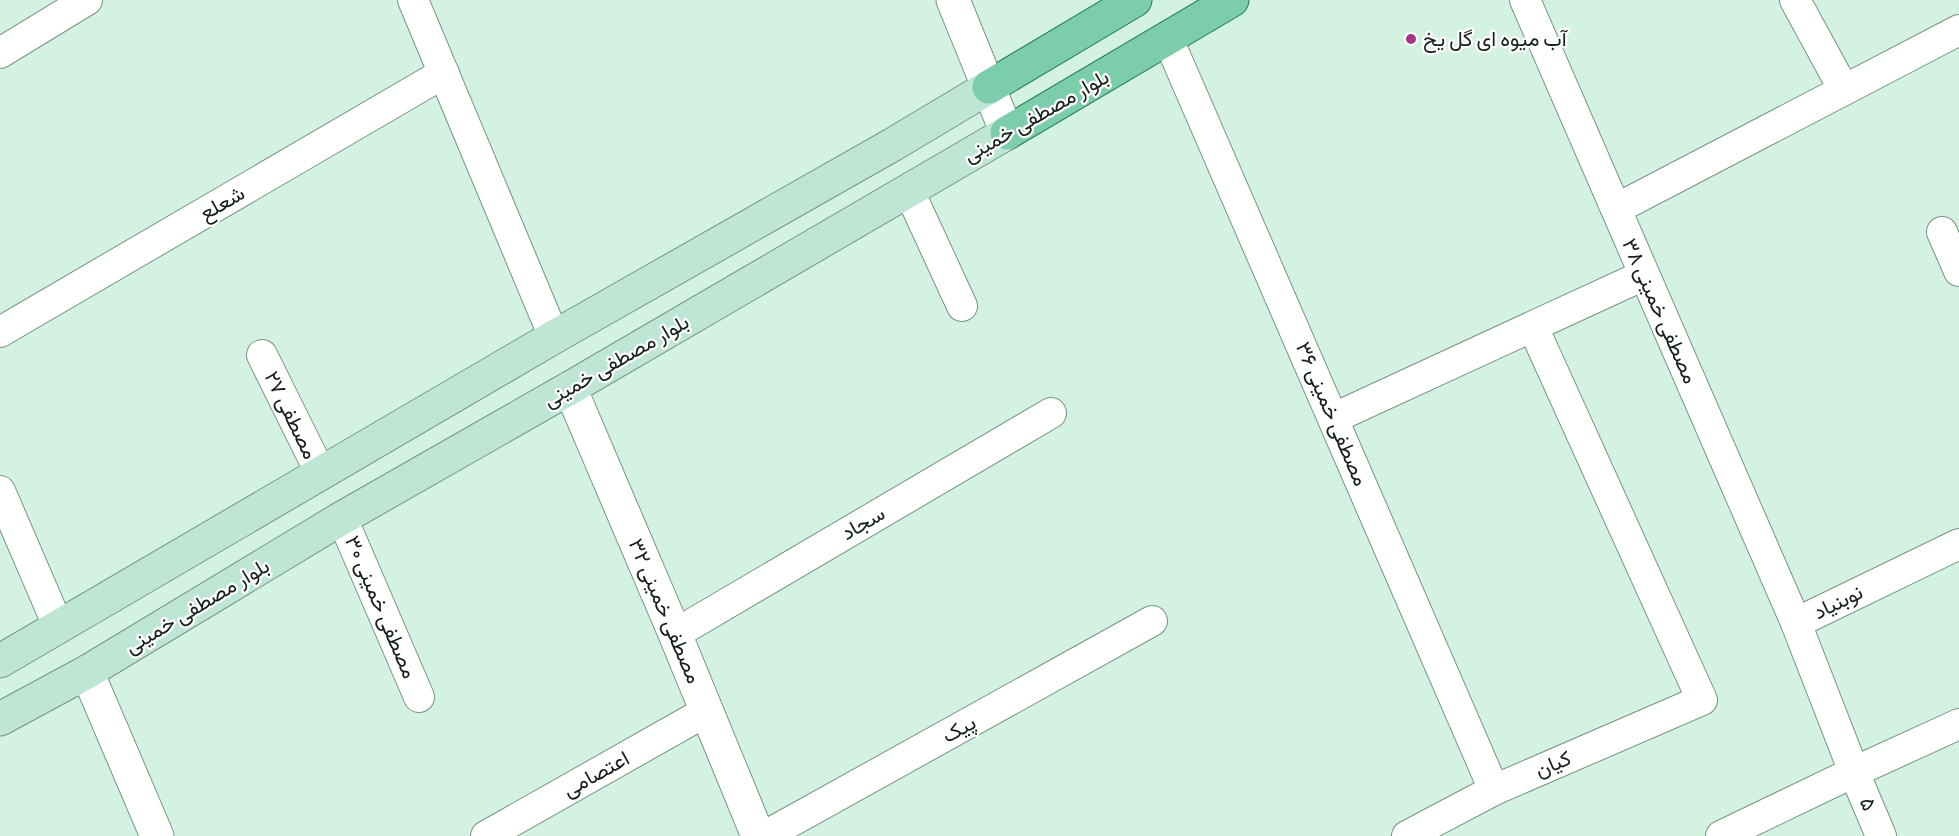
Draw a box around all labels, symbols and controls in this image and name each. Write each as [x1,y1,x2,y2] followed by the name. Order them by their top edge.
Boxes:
[1423,25,1569,53] place label: آب میوه ای گل یخ
[1404,32,1418,46] marker: آب میوه ای گل یخ
[958,63,1114,168] street label: بلوار مصطفی خمینی
[194,179,250,227] street label: شعلع
[1617,234,1705,387] street label: مصطفی خمینی ۳۸
[538,308,694,413] street label: بلوار مصطفی خمینی
[1291,338,1375,490] street label: مصطفی خمینی ۳۶
[259,366,324,463] street label: مصطفی ۲۷
[836,499,889,545] street label: سجاد
[340,531,424,682] street label: مصطفی خمینی ۳۰
[624,534,708,687] street label: مصطفی خمینی ۳۲
[119,552,274,659] street label: بلوار مصطفی خمینی
[1809,578,1867,625] street label: نوبنیاد
[937,708,981,750] street label: پیک
[558,744,633,802] street label: اعتصامی
[1531,744,1575,782] street label: کیان
[1855,793,1883,814] street label: ۵

